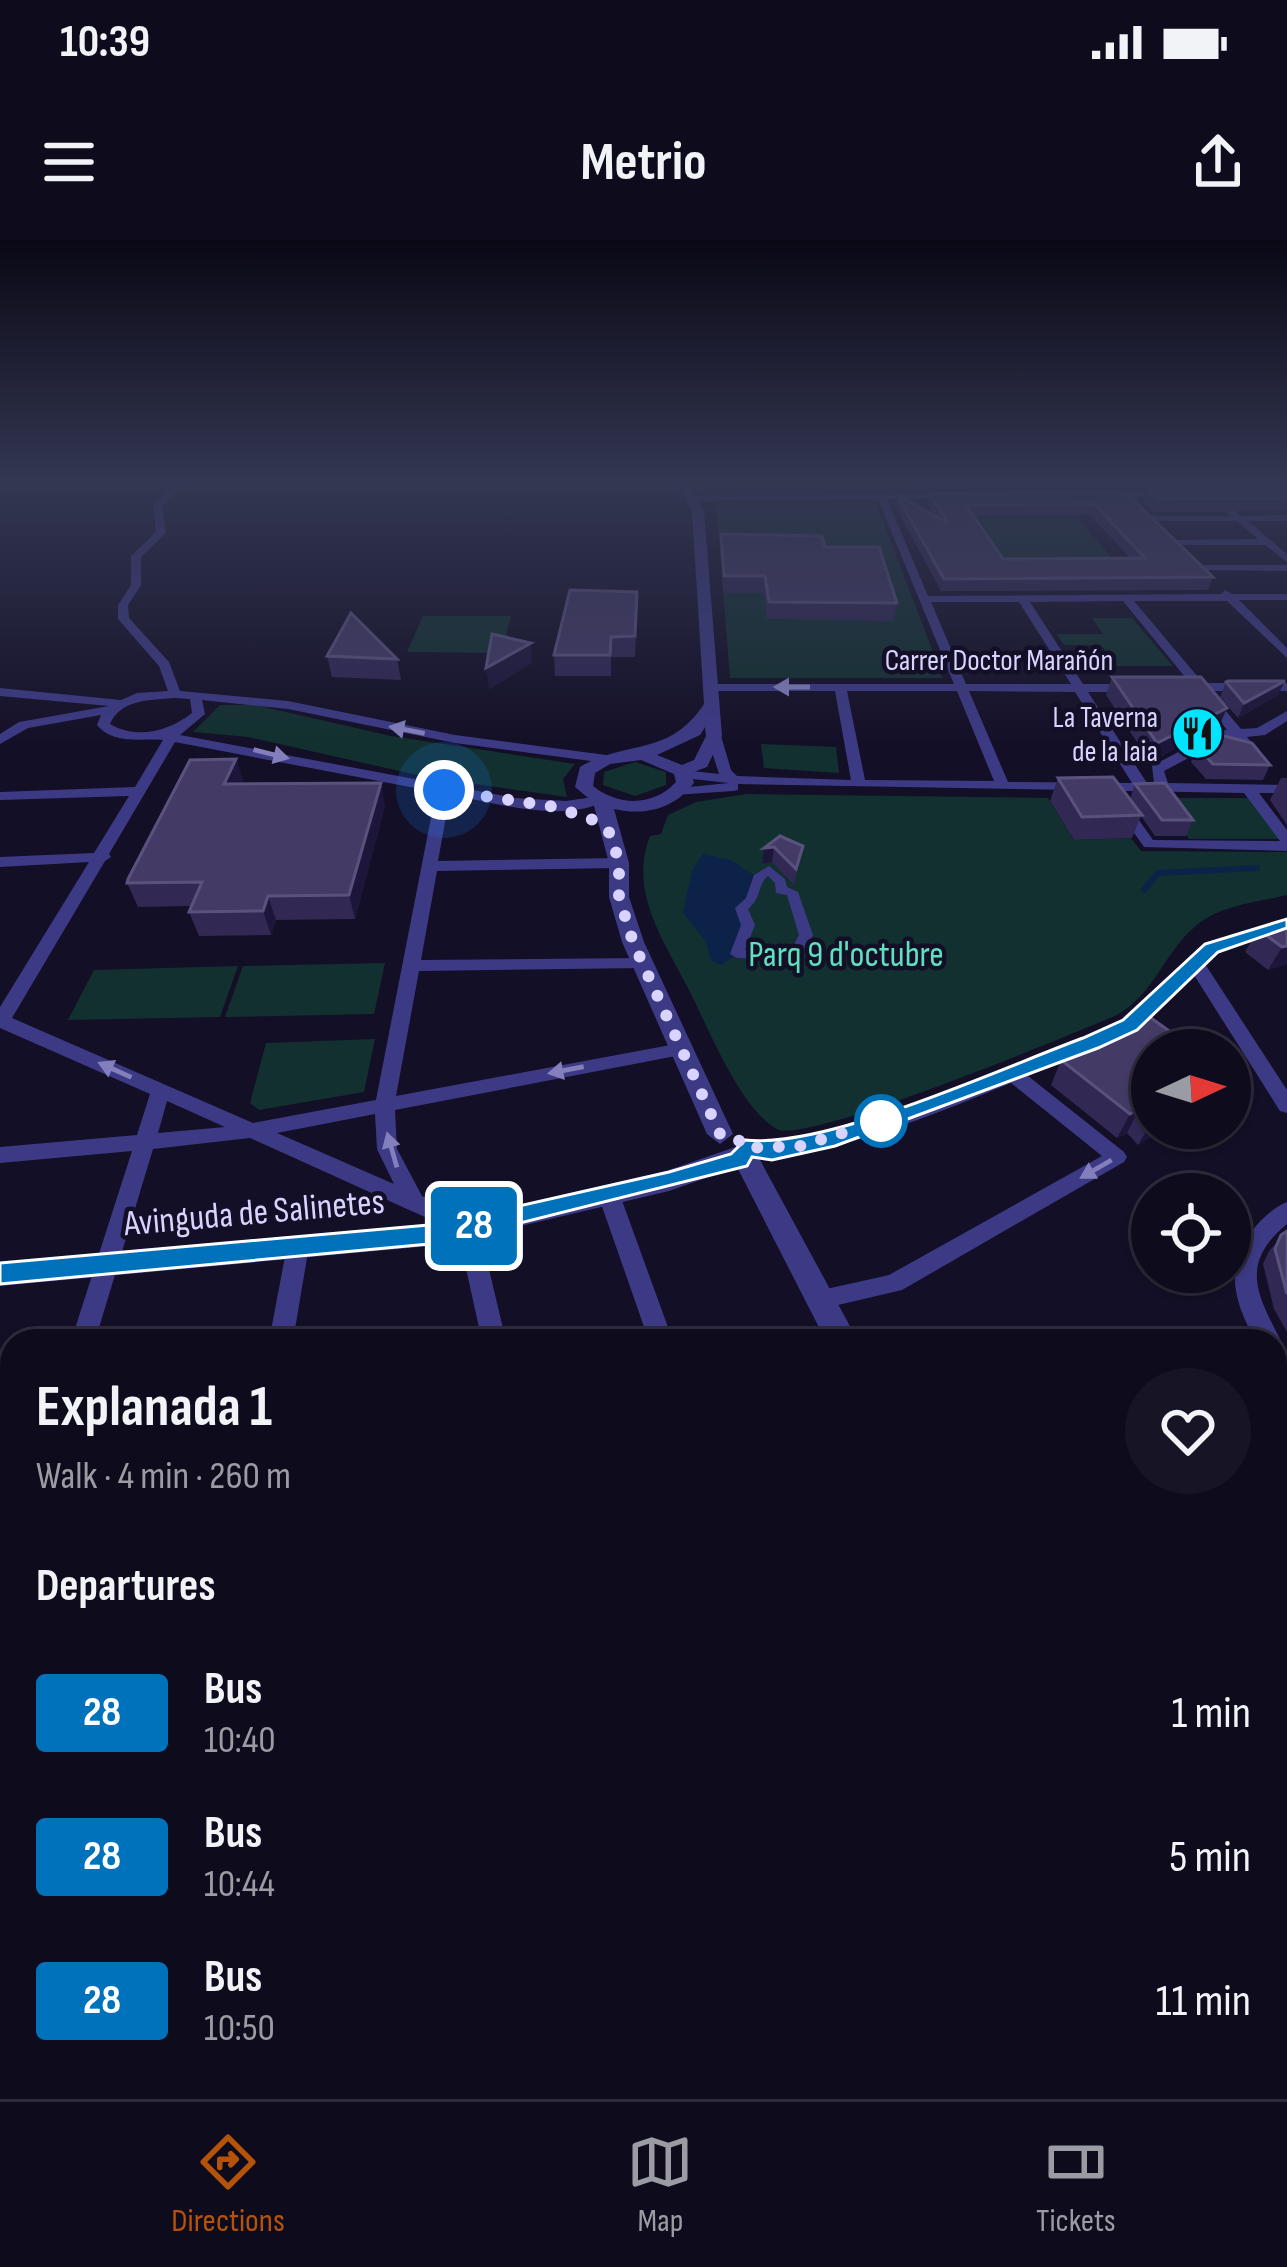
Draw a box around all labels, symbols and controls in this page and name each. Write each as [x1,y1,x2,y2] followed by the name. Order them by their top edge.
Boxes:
[60,15,150,70] text: 10:39
[36,129,102,195] icon: menu
[1185,129,1251,195] icon: share
[580,130,707,195] text: Metrio
[885,643,1113,679] street label: Carrer Doctor Marañón
[772,677,810,697] one-way arrow
[1053,700,1158,770] place label: La Taverna de la Iaia
[1169,706,1225,762] restaurant icon: La Taverna de la Iaia
[387,719,425,738] one-way arrow
[252,745,289,764] one-way arrow
[414,760,474,820] your location
[748,934,944,977] park label: Parq 9 d'octubre
[1131,1029,1251,1149] north arrow
[1131,1029,1251,1293] map controls
[97,1059,132,1079] one-way arrow
[547,1061,585,1080] one-way arrow
[856,1096,906,1146] unlabelled marker
[382,1131,400,1168] one-way arrow
[1079,1158,1113,1179] one-way arrow
[1131,1173,1251,1293] button: locate
[121,1181,386,1246] street label: Avinguda de Salinetes
[420,1187,528,1265] line badge: 28
[455,1200,493,1251] text: 28
[1125,1368,1251,1494] button: heart
[36,1374,272,1442] text: Explanada 1
[36,1453,291,1500] text: Walk · 4 min · 260 m
[36,1559,215,1614] text: Departures
[204,1662,262,1717] text: Bus
[1172,1686,1251,1741] text: 1 min
[83,1687,121,1738] text: 28
[204,1717,276,1764] text: 10:40
[204,1806,262,1861] text: Bus
[1169,1830,1251,1885] text: 5 min
[83,1831,121,1882] text: 28
[204,1861,275,1908] text: 10:44
[204,1950,262,2005] text: Bus
[1156,1974,1251,2029] text: 11 min
[83,1975,121,2026] text: 28
[204,2005,275,2052] text: 10:50
[171,2129,285,2241] tab: Directions
[627,2129,693,2241] tab: Map
[1036,2129,1116,2241] tab: Tickets

